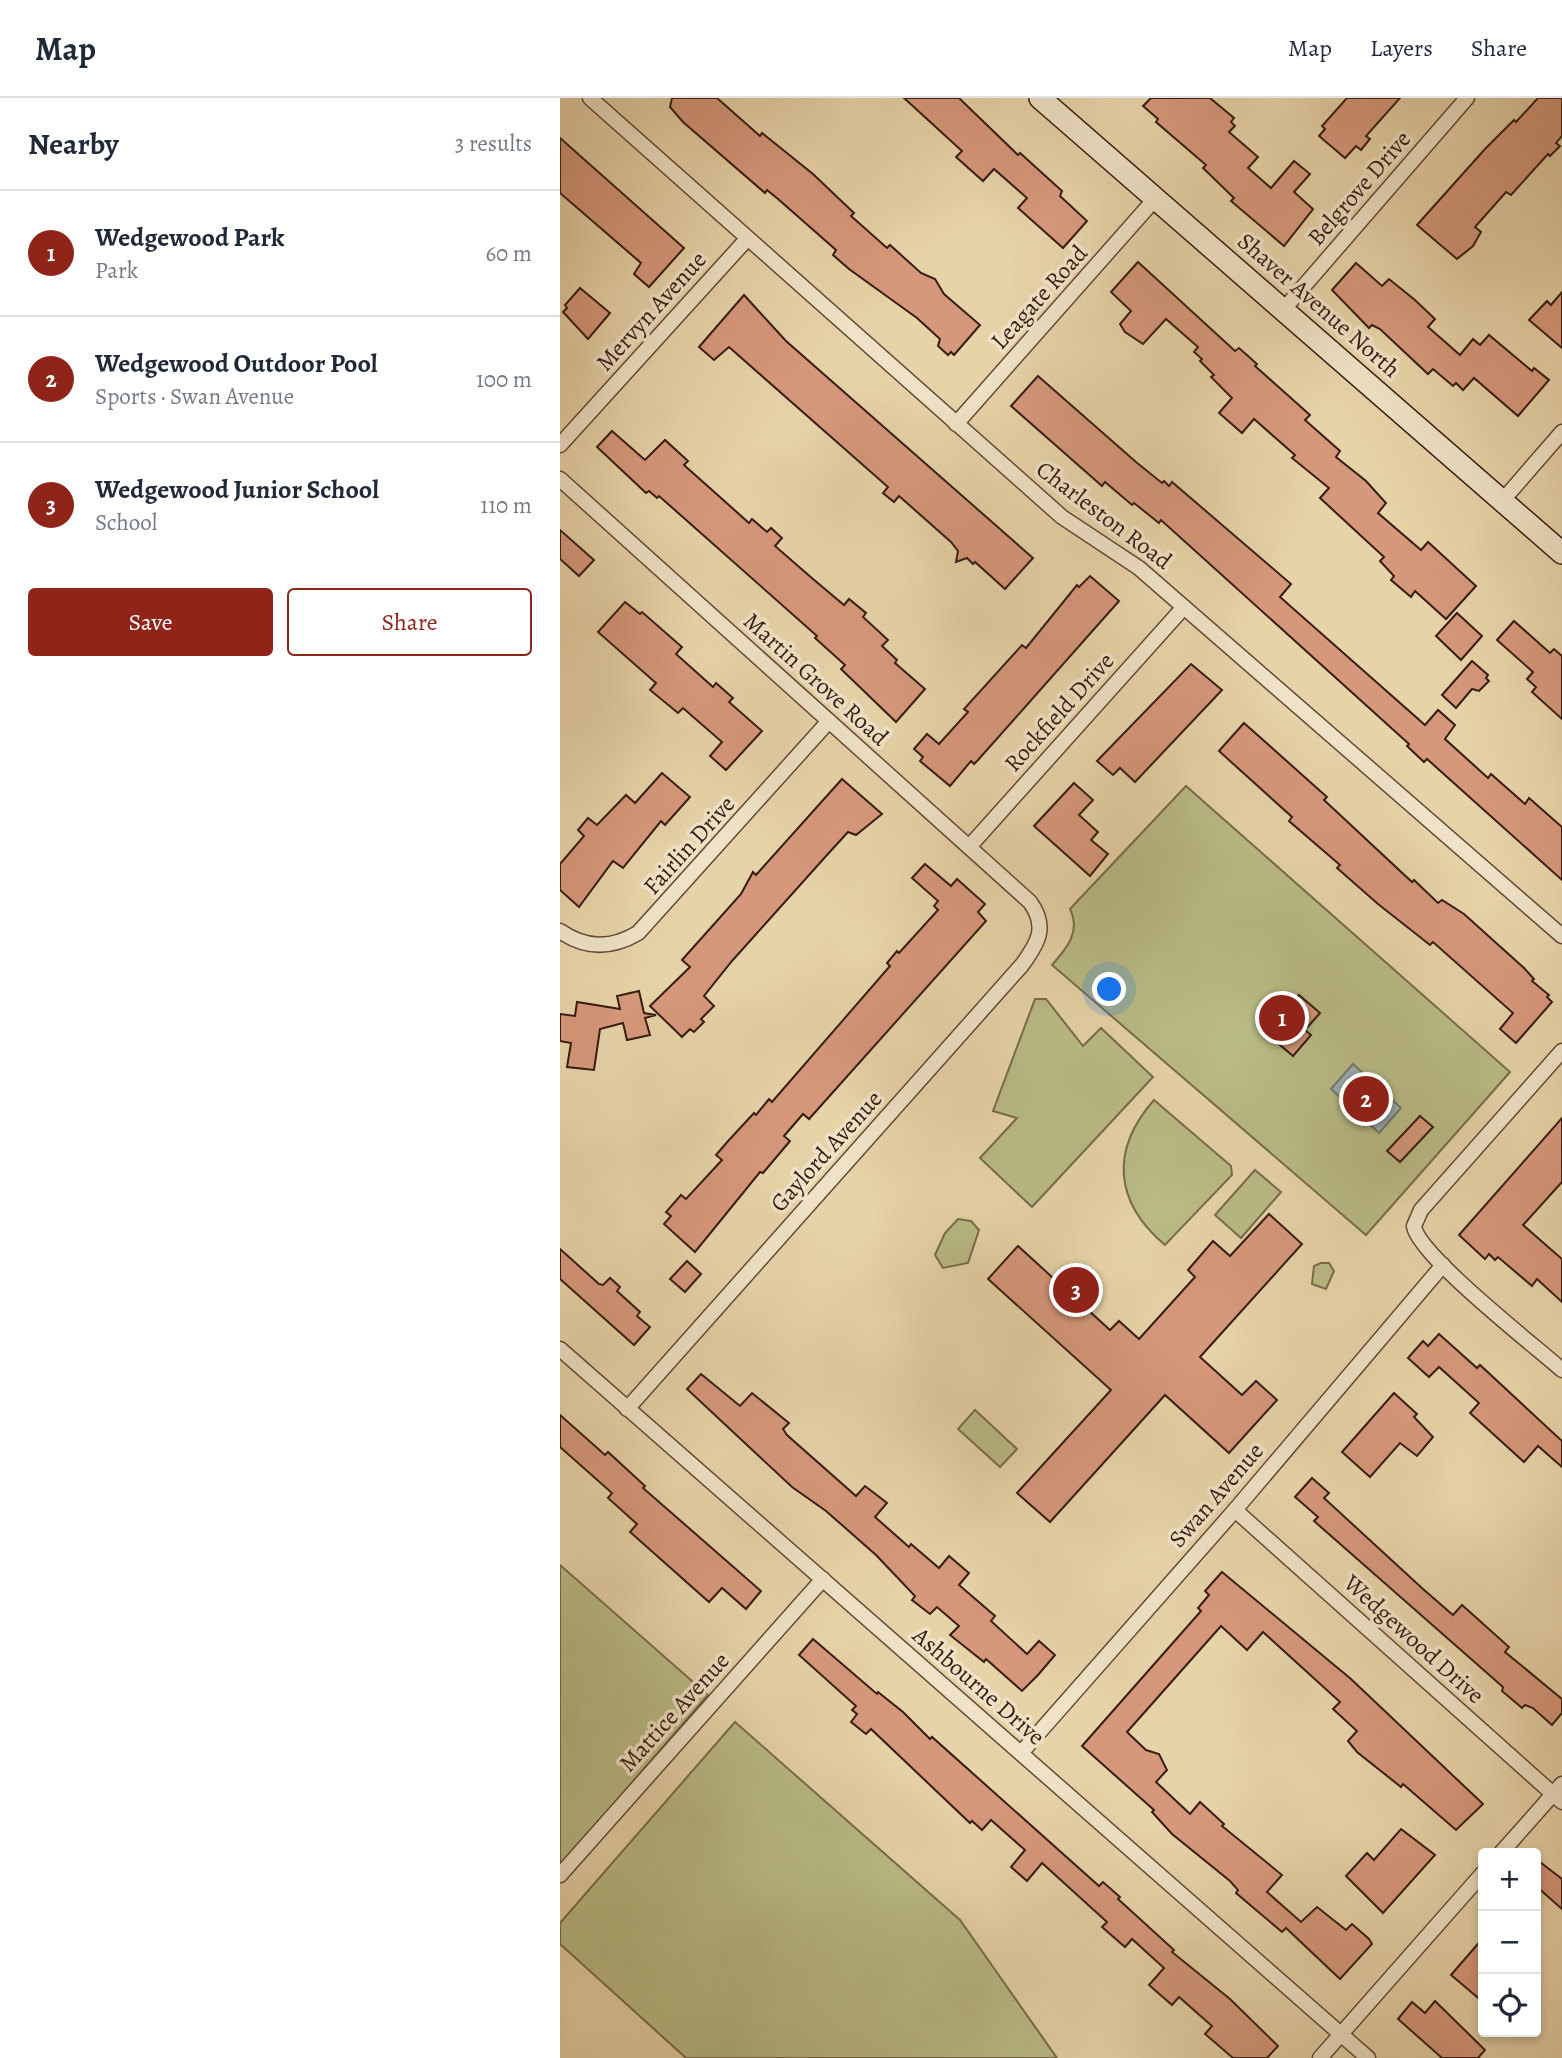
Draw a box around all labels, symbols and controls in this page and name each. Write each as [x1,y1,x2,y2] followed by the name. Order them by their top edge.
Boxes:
[35,26,96,71] text: Map
[1288,32,1332,64] text: Map
[1370,32,1433,64] text: Layers
[1471,32,1527,64] text: Share
[28,124,119,164] text: Nearby
[1300,124,1418,252] street label: Belgrove Drive
[455,128,532,159] text: 3 results
[95,220,284,255] text: Wedgewood Park
[1231,225,1407,385] street label: Shaver Avenue North
[47,238,55,269] text: 1
[485,238,532,269] text: 60 m
[983,238,1095,356] street label: Leagate Road
[589,244,713,378] street label: Mervyn Avenue
[95,255,138,286] text: Park
[95,346,378,381] text: Wedgewood Outdoor Pool
[45,364,57,395] text: 2
[476,364,532,395] text: 100 m
[95,381,294,412] text: Sports · Swan Avenue
[1030,453,1178,577] street label: Charleston Road
[95,472,379,507] text: Wedgewood Junior School
[46,490,56,521] text: 3
[480,490,532,521] text: 110 m
[95,507,157,538] text: School
[28,588,273,656] button: Save
[287,588,532,656] button: Share
[737,605,895,753] street label: Martin Grove Road
[997,645,1121,779] street label: Rockfield Drive
[636,789,742,901] street label: Fairlin Drive
[1092,972,1126,1006] your location
[1259,992,1305,1044] pin: 1
[1343,1073,1389,1125] pin: 2
[763,1083,889,1219] street label: Gaylord Avenue
[1053,1264,1099,1316] pin: 3
[1161,1436,1271,1554] street label: Swan Avenue
[1336,1567,1491,1711] street label: Wedgewood Drive
[905,1619,1052,1752] street label: Ashbourne Drive
[612,1645,736,1779] street label: Mattice Avenue
[1478,1848,1541,2037] map controls
[1478,1848,1541,1911] button: +
[1478,1911,1541,1974] button: −
[1478,1974,1541,2037] button: locate

